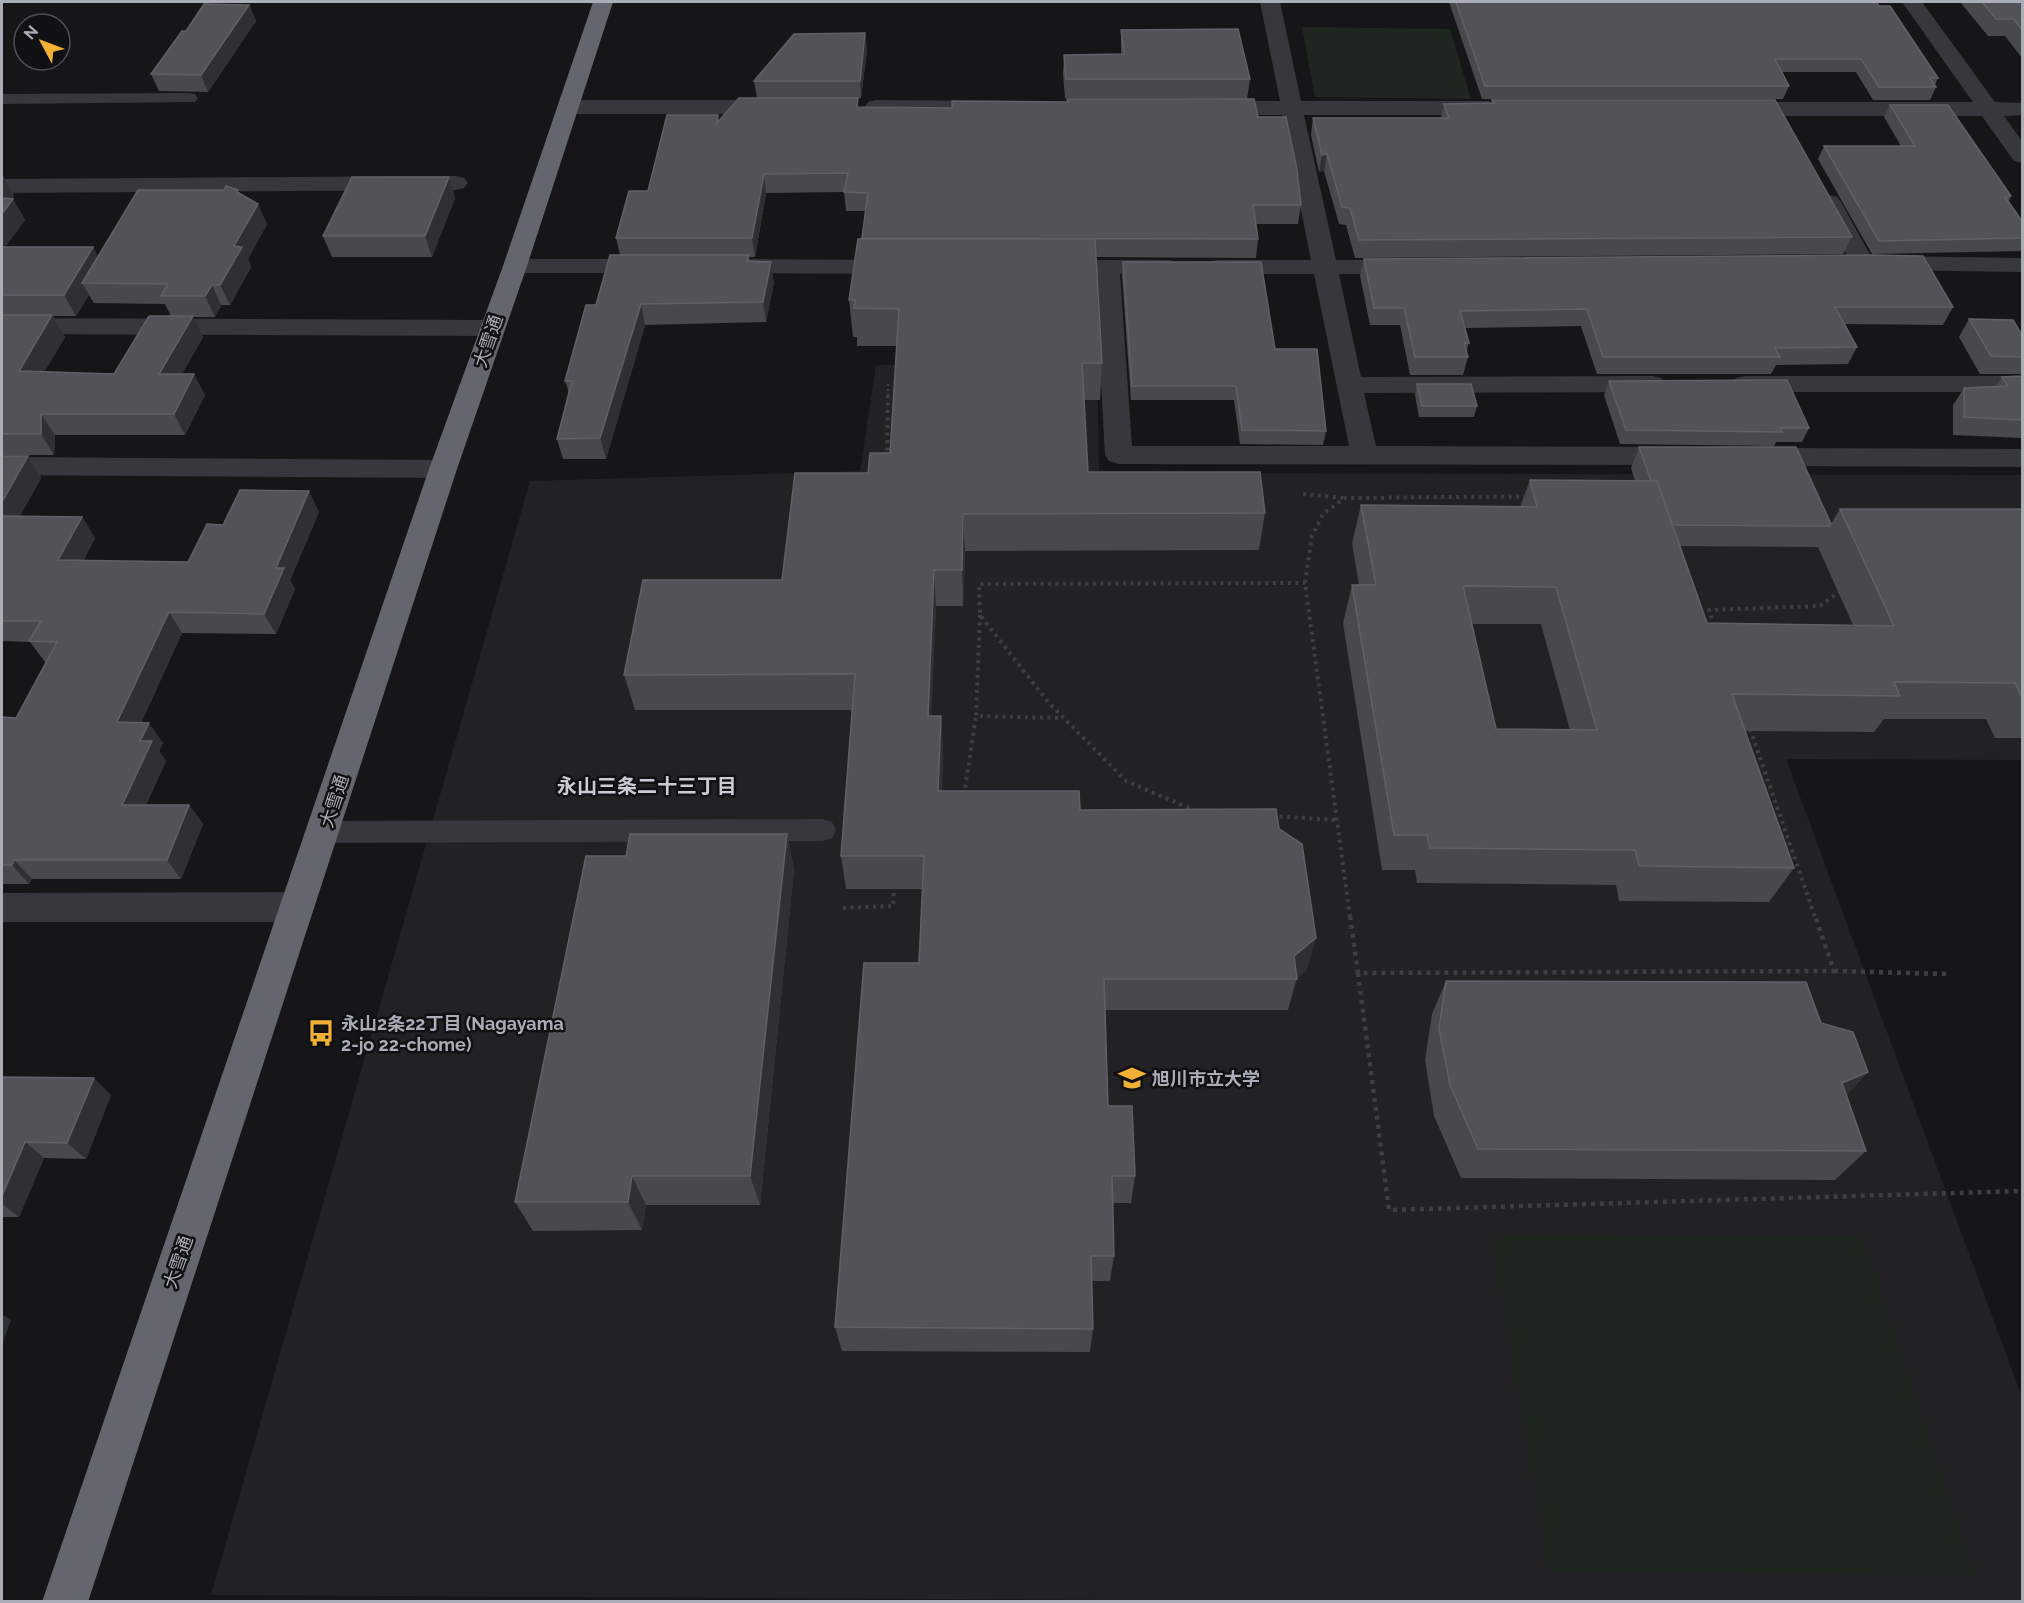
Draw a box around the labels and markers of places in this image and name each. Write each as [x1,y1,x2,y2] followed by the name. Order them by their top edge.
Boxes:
[341,1013,564,1055] place label: 永山2条22丁目 (Nagayama 2-jo 22-chome)
[306,1018,336,1048] bus stop icon: 永山2条22丁目 (Nagayama 2-jo 22-chome)
[1117,1063,1147,1093] school or university icon: 旭川市立大学
[1152,1068,1260,1089] place label: 旭川市立大学

